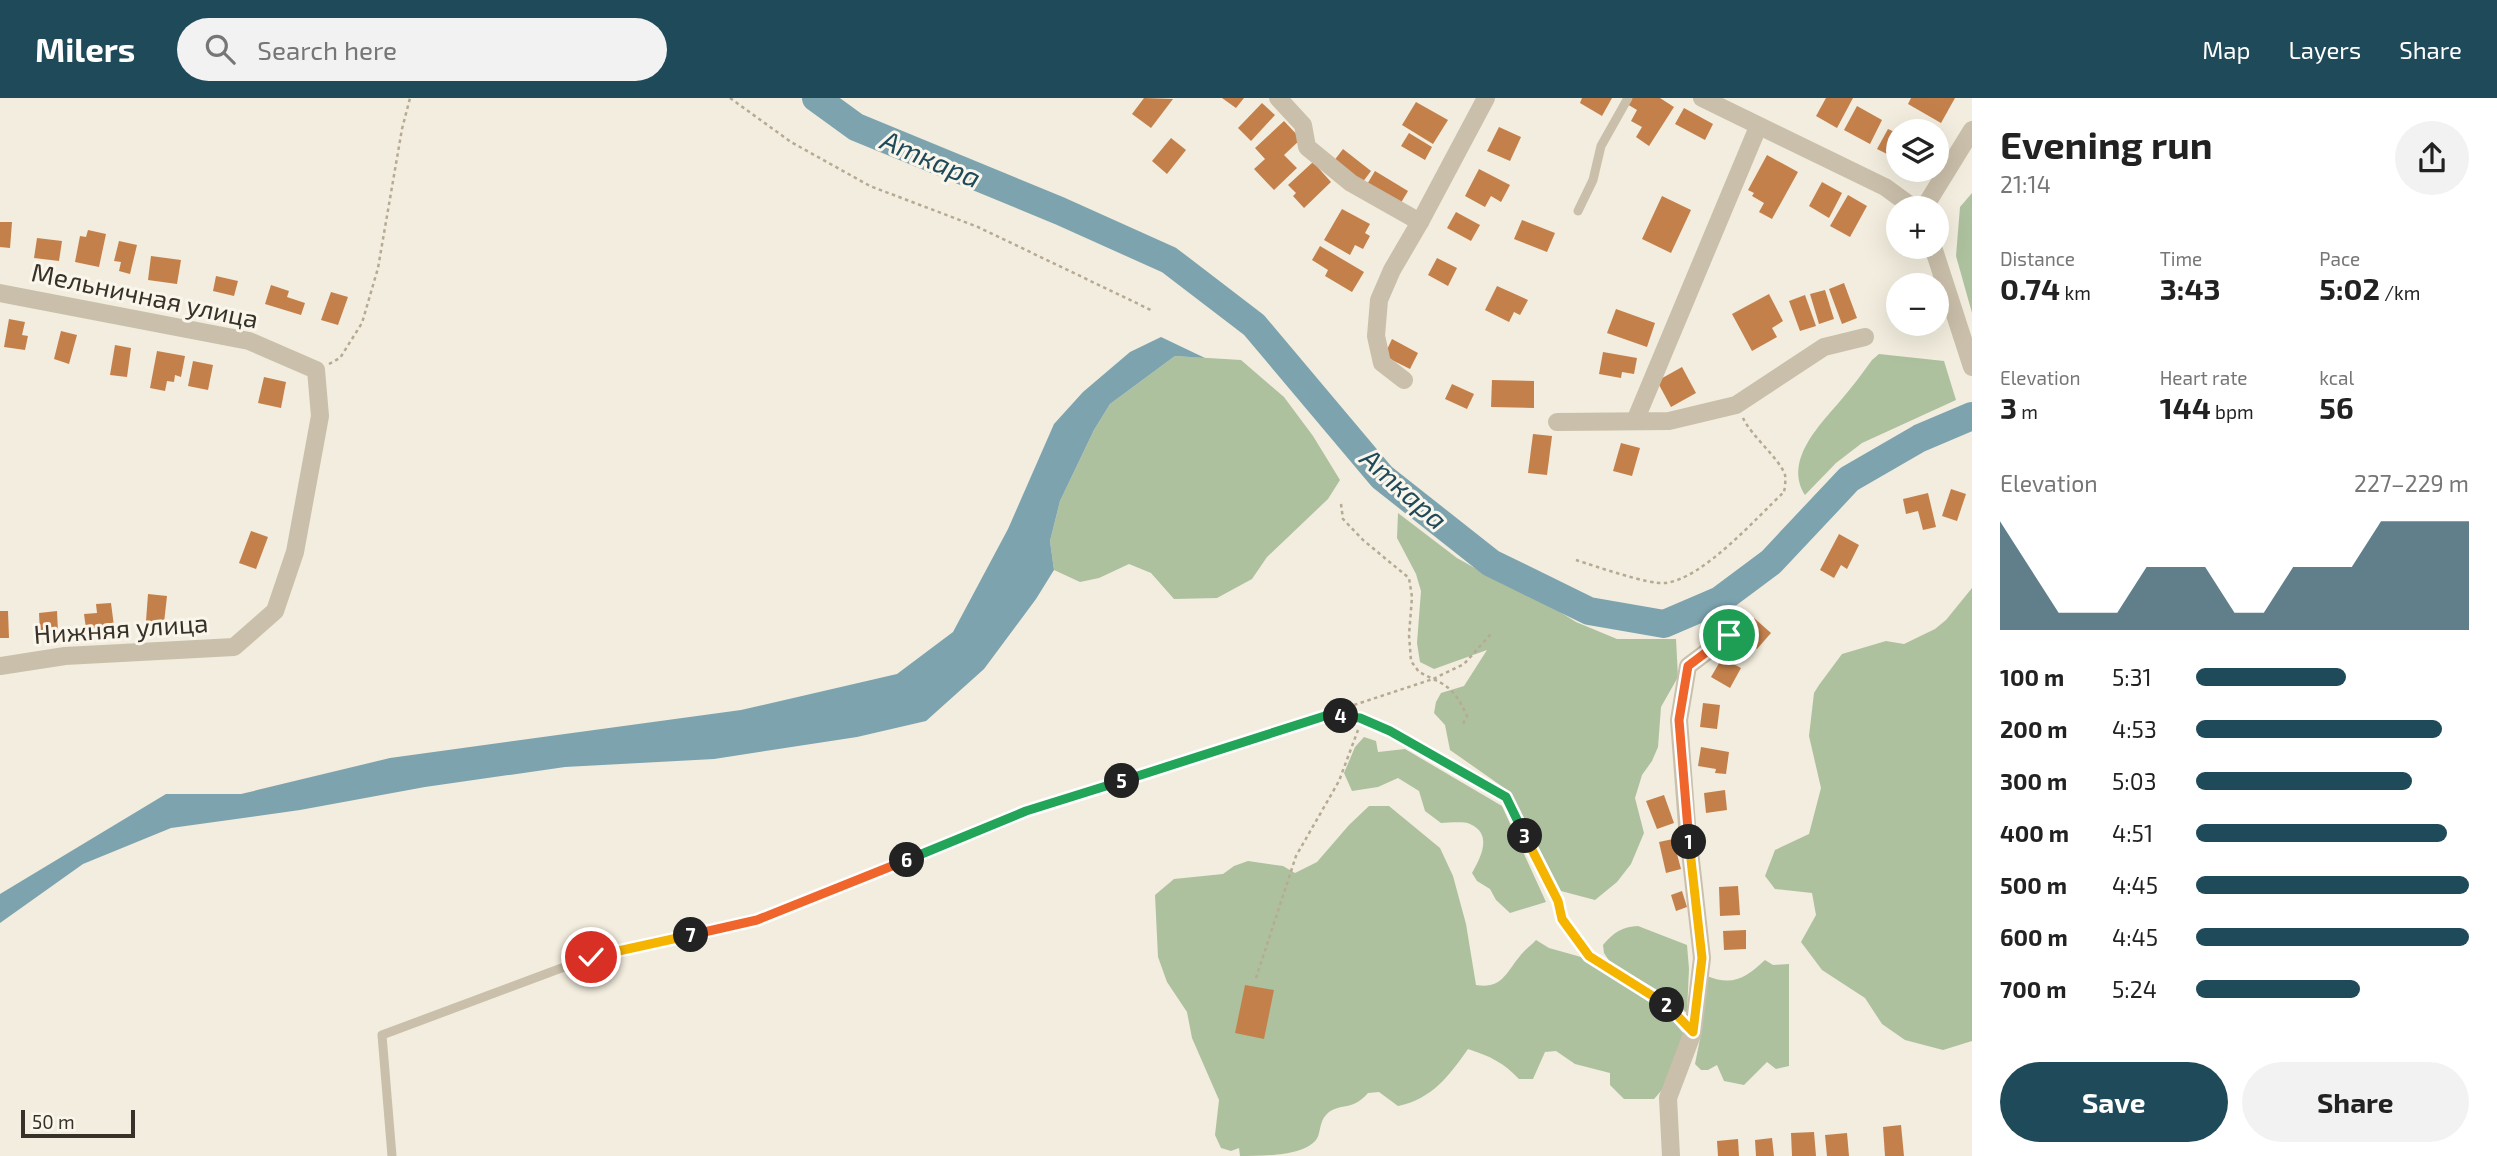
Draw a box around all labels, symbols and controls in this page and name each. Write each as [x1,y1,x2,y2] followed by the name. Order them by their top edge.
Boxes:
[177,18,667,81] search box
[35,29,135,69] text: Milers
[201,30,239,68] icon: search
[257,34,397,65] text: Search here
[2202,35,2250,64] text: Map
[2288,35,2361,64] text: Layers
[2399,35,2462,64] text: Share
[1886,119,1949,336] map controls
[1886,119,1949,182] button: layers
[2000,121,2213,167] text: Evening run
[2395,121,2469,195] button: share
[875,122,986,194] water label: Аткара
[2000,170,2051,198] text: 21:14
[1886,196,1949,259] button: +
[2000,247,2075,270] text: Distance
[2160,247,2202,270] text: Time
[2319,247,2360,270] text: Pace
[29,255,262,335] street label: Мельничная улица
[2000,270,2060,306] text: 0.74
[2160,270,2221,306] text: 3:43
[2319,270,2380,306] text: 5:02
[1886,273,1949,336] button: −
[2060,281,2091,304] text: km
[2380,281,2420,304] text: /km
[2000,366,2081,389] text: Elevation
[2160,366,2248,389] text: Heart rate
[2319,366,2354,389] text: kcal
[2000,389,2017,425] text: 3
[2160,389,2211,425] text: 144
[2319,389,2354,425] text: 56
[2017,400,2038,423] text: m
[2211,400,2254,423] text: bpm
[1354,440,1455,536] water label: Аткара
[2000,469,2098,497] text: Elevation
[2354,469,2469,497] text: 227–229 m
[1699,605,1759,665] pin
[33,606,209,650] street label: Нижняя улица
[1710,616,1748,654] icon: arrive
[2000,663,2064,691] text: 100 m
[2112,663,2152,691] text: 5:31
[1324,698,1358,734] pin: 4
[1334,704,1347,727] text: 4
[2000,715,2068,743] text: 200 m
[2112,715,2157,743] text: 4:53
[1104,764,1140,798] pin: 5
[2000,767,2067,795] text: 300 m
[2112,767,2156,795] text: 5:03
[1116,769,1127,792] text: 5
[1508,818,1542,854] pin: 3
[2000,819,2069,847] text: 400 m
[2112,819,2153,847] text: 4:51
[1519,824,1530,847] text: 3
[1672,824,1706,860] pin: 1
[1684,830,1693,853] text: 1
[890,842,925,878] pin: 6
[901,848,912,871] text: 6
[2000,871,2067,899] text: 500 m
[2112,871,2158,899] text: 4:45
[674,918,708,952] pin: 7
[685,923,696,946] text: 7
[2000,923,2068,951] text: 600 m
[2112,923,2158,951] text: 4:45
[561,927,621,987] pin
[572,938,610,976] icon: check
[2000,975,2066,1003] text: 700 m
[2112,975,2157,1003] text: 5:24
[1650,988,1684,1023] pin: 2
[1661,993,1672,1016] text: 2
[2000,1062,2228,1142] button: Save
[2242,1062,2469,1142] button: Share
[21,1107,135,1139] scale bar
[32,1110,75,1133] text: 50 m

